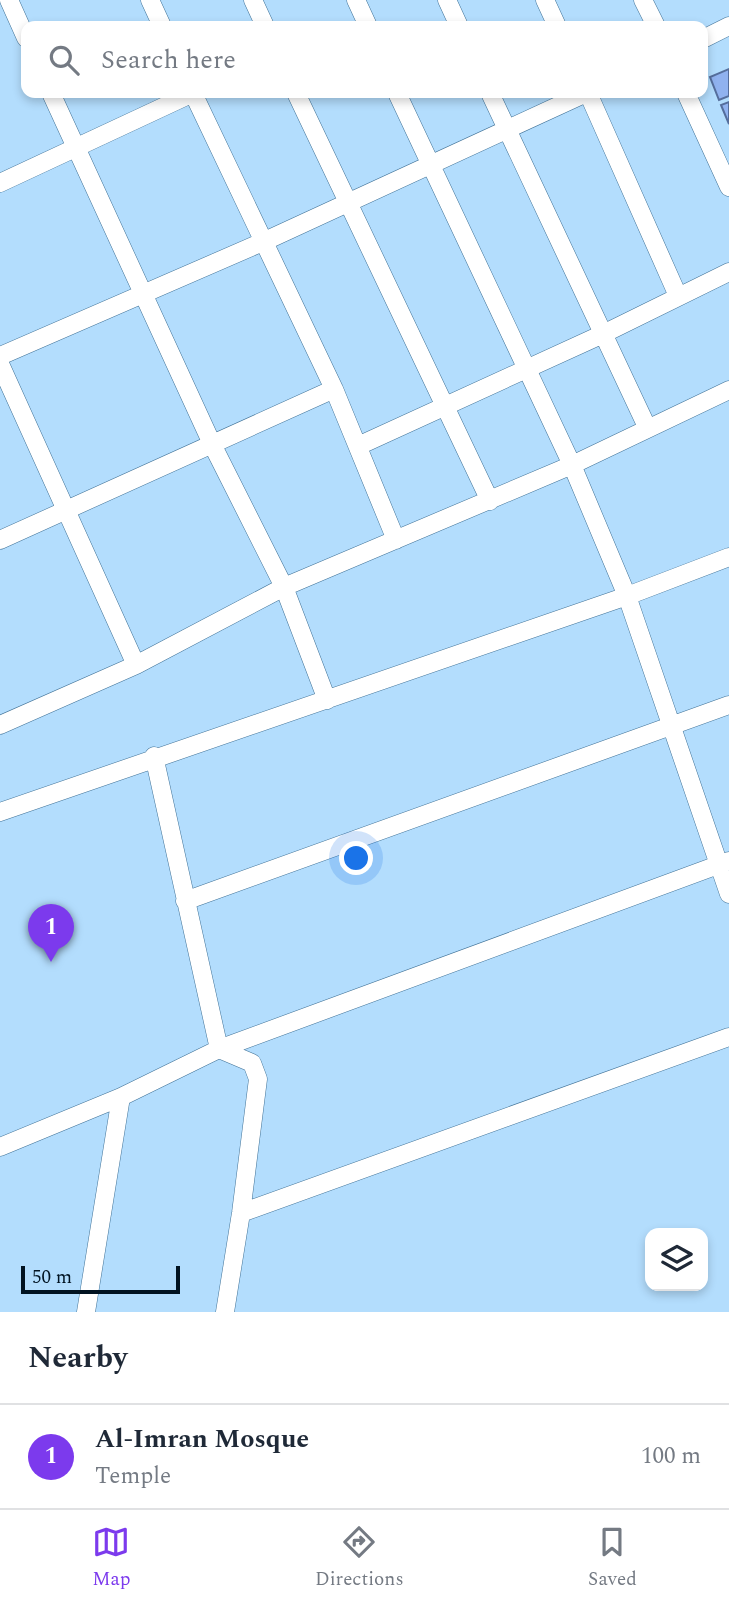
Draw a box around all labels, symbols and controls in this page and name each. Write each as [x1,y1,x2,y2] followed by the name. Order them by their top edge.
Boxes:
[21,21,708,98] search box
[101,40,236,80] text: Search here
[45,41,83,79] icon: search
[339,841,373,875] your location
[28,904,74,962] pin: 1
[645,1228,708,1291] map controls
[645,1228,708,1291] button: layers
[21,1263,180,1295] scale bar
[32,1263,72,1292] text: 50 m
[28,1335,127,1381] text: Nearby
[95,1419,309,1459] text: Al-Imran Mosque
[45,1439,57,1474] text: 1
[641,1439,701,1474] text: 100 m
[95,1459,171,1494] text: Temple
[92,1523,131,1594] tab: Map
[315,1523,404,1594] tab: Directions
[588,1523,637,1594] tab: Saved

